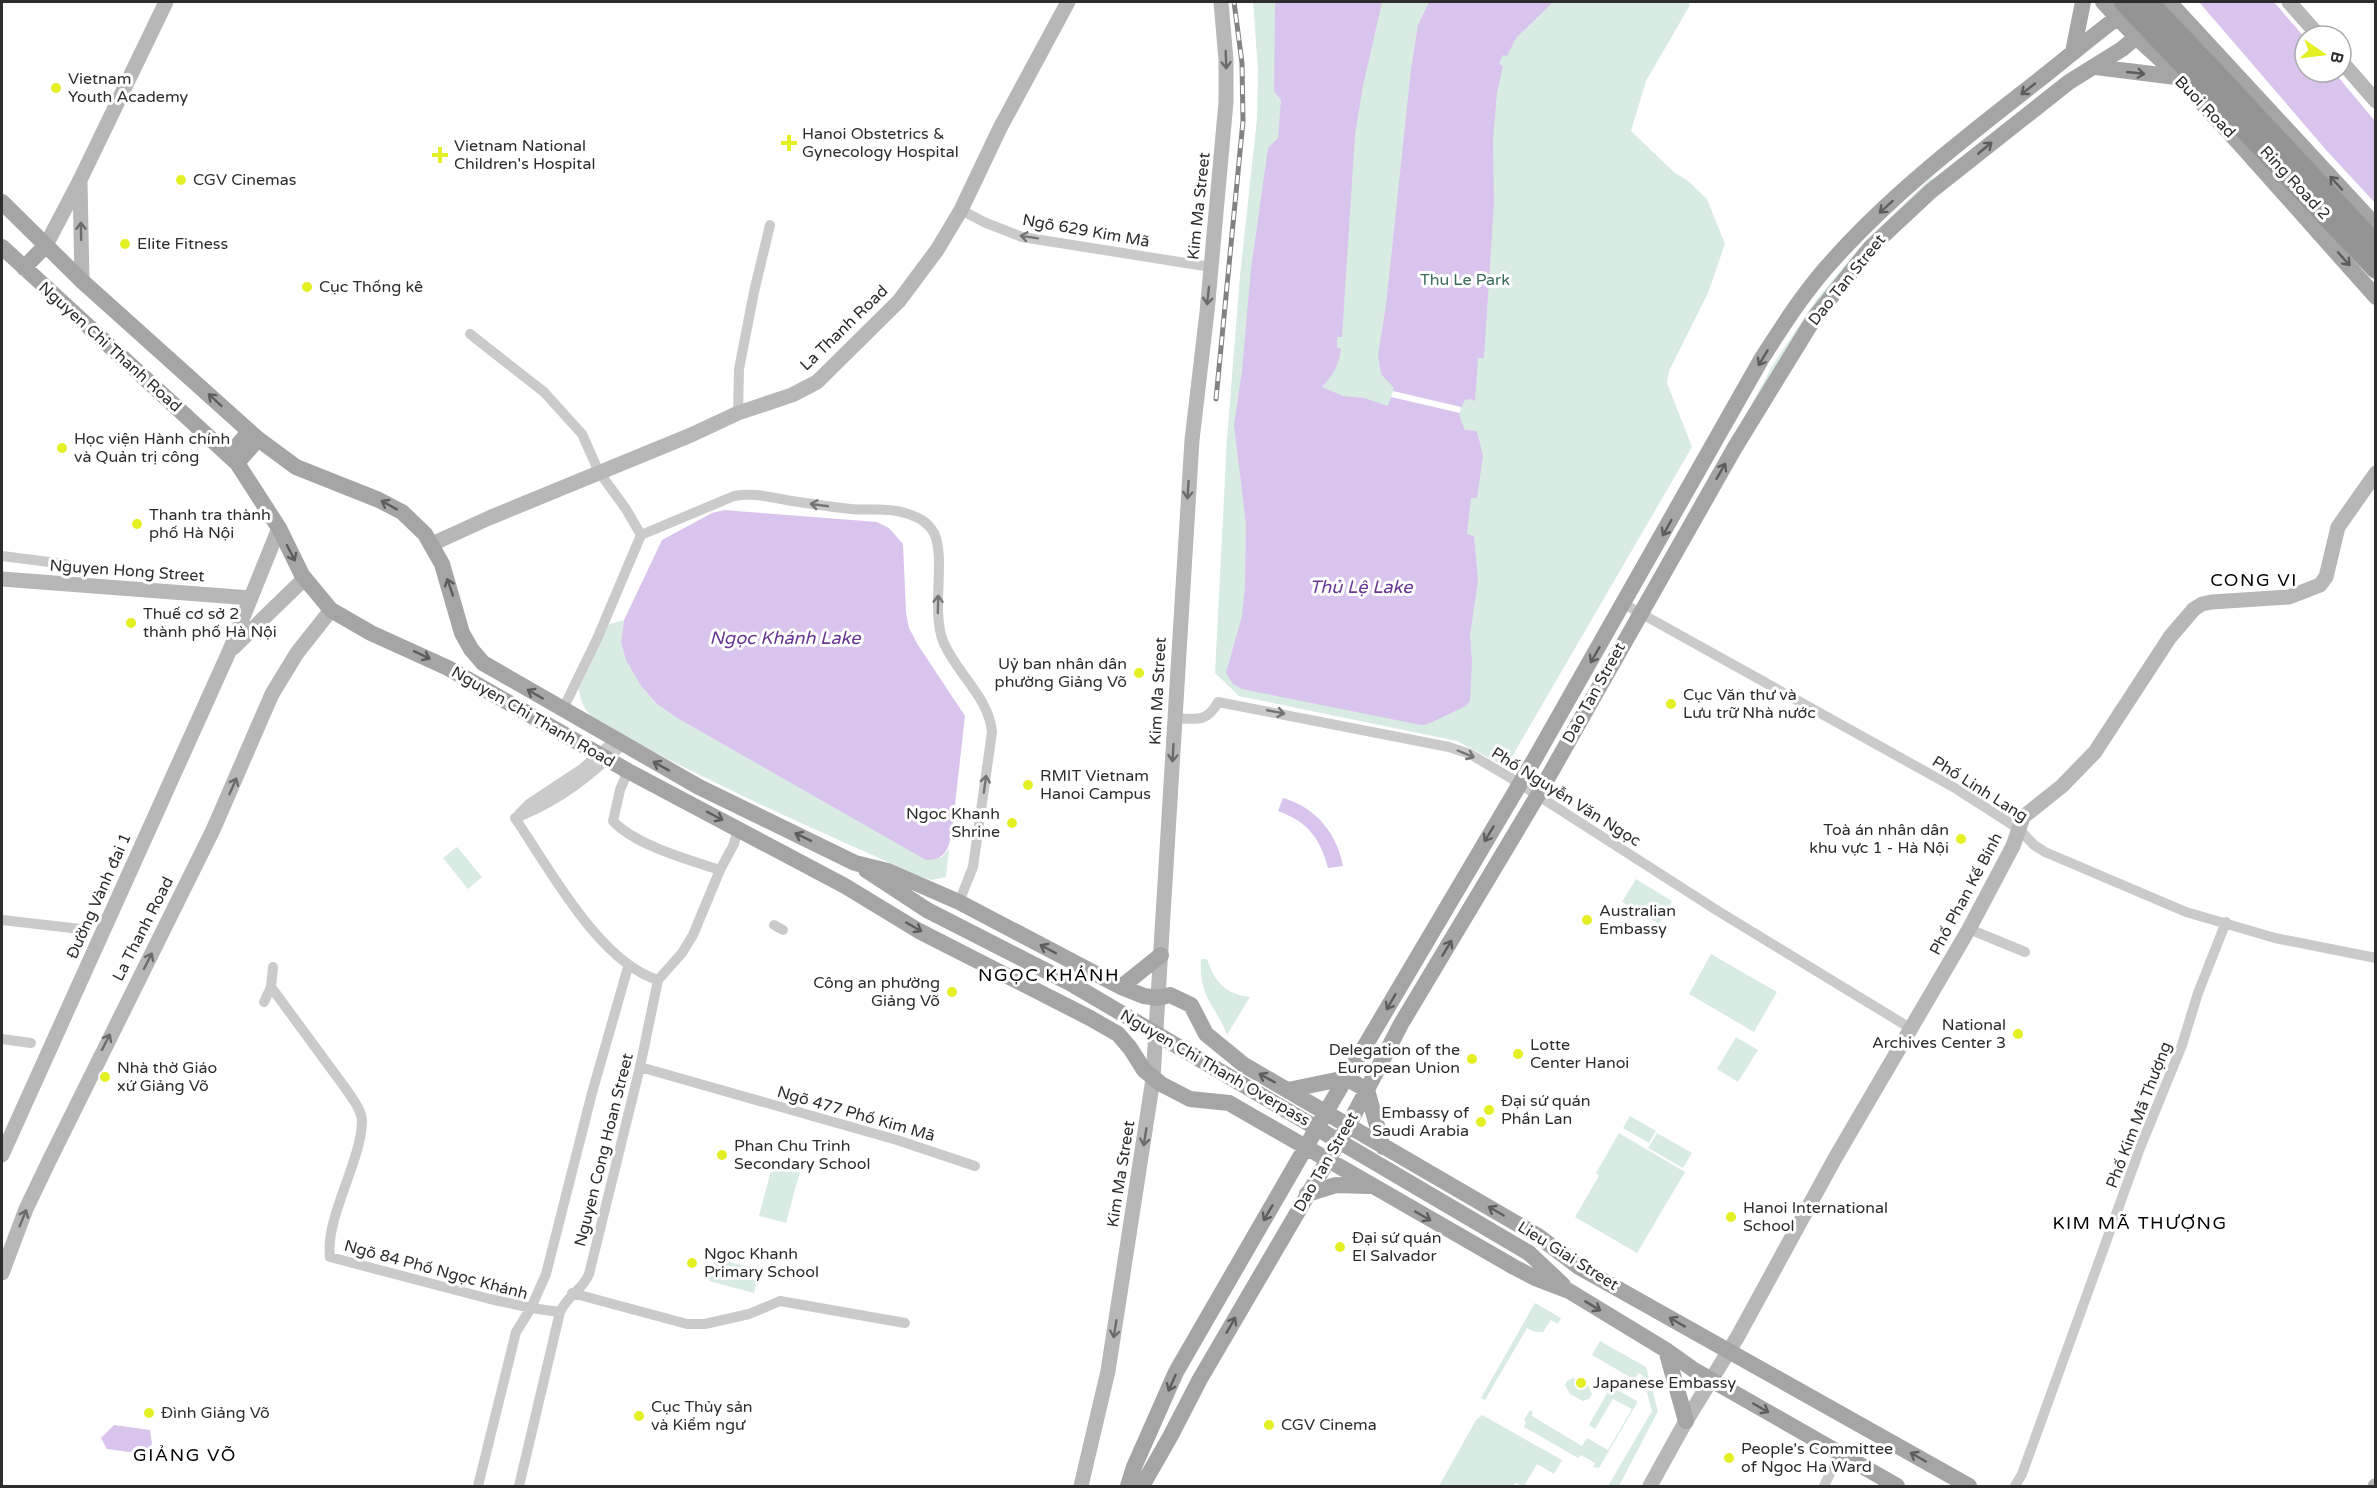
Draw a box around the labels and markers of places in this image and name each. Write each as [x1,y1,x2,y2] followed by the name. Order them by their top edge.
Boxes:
[68,69,188,107] place label: Vietnam Youth Academy
[49,81,63,95] marker: Vietnam Youth Academy
[802,124,959,162] place label: Hanoi Obstetrics & Gynecology Hospital
[780,134,798,152] marker: Hanoi Obstetrics & Gynecology Hospital
[454,136,595,174] place label: Vietnam National Children's Hospital
[431,146,449,164] marker: Vietnam National Children's Hospital
[193,170,296,190] place label: CGV Cinemas
[174,173,188,187] marker: CGV Cinemas
[137,234,228,254] place label: Elite Fitness
[118,237,132,251] marker: Elite Fitness
[319,277,423,297] place label: Cục Thống kê
[300,280,314,294] marker: Cục Thống kê
[74,429,230,467] place label: Học viện Hành chính và Quản trị công
[55,441,69,455] marker: Học viện Hành chính và Quản trị công
[149,505,271,543] place label: Thanh tra thành phố Hà Nội
[130,517,144,531] marker: Thanh tra thành phố Hà Nội
[143,604,277,642] place label: Thuế cơ sở 2 thành phố Hà Nội
[124,616,138,630] marker: Thuế cơ sở 2 thành phố Hà Nội
[995,654,1127,692] place label: Uỷ ban nhân dân phường Giảng Võ
[1132,666,1146,680] marker: Uỷ ban nhân dân phường Giảng Võ
[1683,685,1816,723] place label: Cục Văn thư và Lưu trữ Nhà nước
[1664,697,1678,711] marker: Cục Văn thư và Lưu trữ Nhà nước
[1040,766,1151,804] place label: RMIT Vietnam Hanoi Campus
[1021,778,1035,792] marker: RMIT Vietnam Hanoi Campus
[906,804,1000,842] place label: Ngoc Khanh Shrine
[1005,816,1019,830] marker: Ngoc Khanh Shrine
[1809,820,1949,858] place label: Toà án nhân dân khu vực 1 - Hà Nội
[1954,832,1968,846] marker: Toà án nhân dân khu vực 1 - Hà Nội
[1599,901,1676,939] place label: Australian Embassy
[1580,913,1594,927] marker: Australian Embassy
[813,973,940,1011] place label: Công an phường Giảng Võ
[945,985,959,999] marker: Công an phường Giảng Võ
[1872,1015,2006,1053] place label: National Archives Center 3
[2011,1027,2025,1041] marker: National Archives Center 3
[1530,1035,1629,1073] place label: Lotte Center Hanoi
[1329,1040,1460,1078] place label: Delegation of the European Union
[1511,1047,1525,1061] marker: Lotte Center Hanoi
[1465,1052,1479,1066] marker: Delegation of the European Union
[117,1058,217,1096] place label: Nhà thờ Giáo xứ Giảng Võ
[98,1070,112,1084] marker: Nhà thờ Giáo xứ Giảng Võ
[1501,1091,1590,1129] place label: Đại sứ quán Phần Lan
[1372,1103,1470,1141] place label: Embassy of Saudi Arabia
[1482,1103,1496,1117] marker: Đại sứ quán Phần Lan
[1474,1115,1488,1129] marker: Embassy of Saudi Arabia
[734,1136,870,1174] place label: Phan Chu Trinh Secondary School
[715,1148,729,1162] marker: Phan Chu Trinh Secondary School
[1743,1198,1888,1236] place label: Hanoi International School
[1724,1210,1738,1224] marker: Hanoi International School
[1352,1228,1441,1266] place label: Đại sứ quán El Salvador
[1333,1240,1347,1254] marker: Đại sứ quán El Salvador
[704,1244,819,1282] place label: Ngoc Khanh Primary School
[685,1256,699,1270] marker: Ngoc Khanh Primary School
[1593,1373,1736,1393] place label: Japanese Embassy
[1574,1376,1588,1390] marker: Japanese Embassy
[651,1397,753,1435] place label: Cục Thủy sản và Kiểm ngư
[161,1403,270,1423] place label: Đình Giảng Võ
[142,1406,156,1420] marker: Đình Giảng Võ
[632,1409,646,1423] marker: Cục Thủy sản và Kiểm ngư
[1281,1415,1377,1435] place label: CGV Cinema
[1262,1418,1276,1432] marker: CGV Cinema
[1741,1439,1893,1477] place label: People's Committee of Ngoc Ha Ward
[1722,1451,1736,1465] marker: People's Committee of Ngoc Ha Ward

